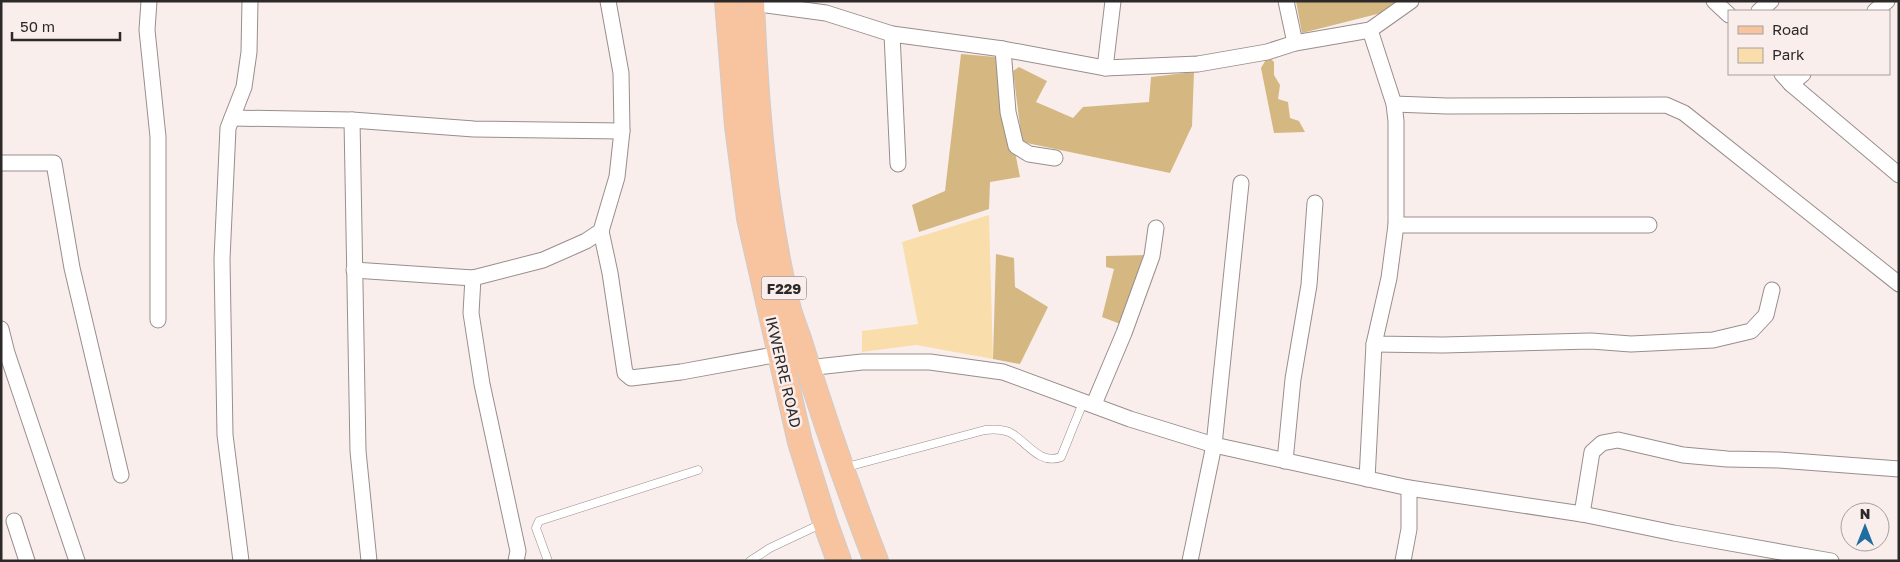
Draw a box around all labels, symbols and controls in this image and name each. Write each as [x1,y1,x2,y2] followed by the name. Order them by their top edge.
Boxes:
[12,10,120,42] scale bar
[1728,10,1890,75] legend
[20,17,55,35] text: 50 m
[1772,20,1809,38] text: Road
[1772,45,1805,63] text: Park
[762,276,806,300] road number: F229
[762,315,806,429] street label: IKWERRE ROAD
[1840,502,1890,552] north arrow
[1860,505,1870,522] text: N

